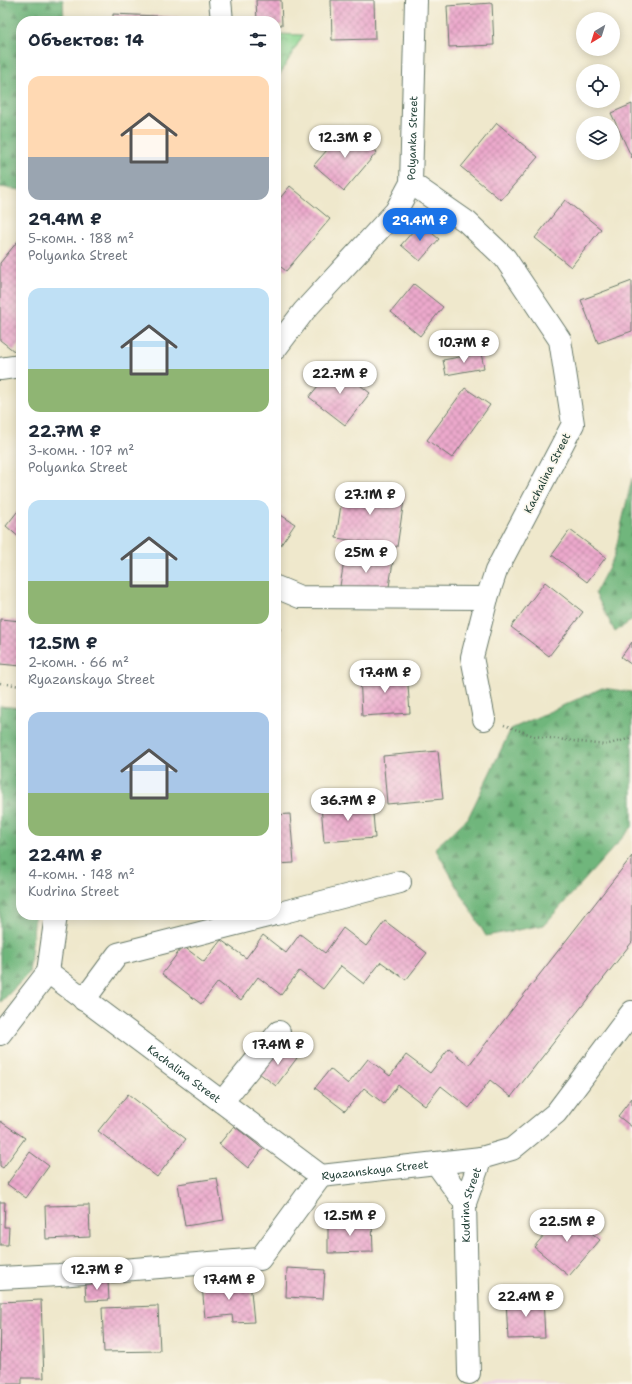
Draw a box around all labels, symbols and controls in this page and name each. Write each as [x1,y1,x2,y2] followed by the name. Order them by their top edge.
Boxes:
[576,12,620,56] north arrow
[576,12,620,160] map controls
[28,29,144,51] text: Объектов: 14
[247,29,269,51] icon: filters
[576,64,620,108] button: locate
[404,95,421,181] street label: Polyanka Street
[113,102,185,174] icon: home
[576,116,620,160] button: layers
[308,125,382,159] pin: 12.3M ₽
[318,129,372,146] text: 12.3M ₽
[28,208,102,230] text: 29.4M ₽
[383,208,457,242] pin: 29.4M ₽
[392,212,448,229] text: 29.4M ₽
[28,230,134,247] text: 5-комн. · 188 m²
[28,247,128,264] text: Polyanka Street
[113,314,185,386] icon: home
[427,330,501,364] pin: 10.7M ₽
[438,334,490,351] text: 10.7M ₽
[303,361,377,395] pin: 22.7M ₽
[312,365,368,382] text: 22.7M ₽
[28,420,102,442] text: 22.7M ₽
[521,430,574,516] street label: Kachalina Street
[28,442,134,459] text: 3-комн. · 107 m²
[28,459,128,476] text: Polyanka Street
[333,482,407,516] pin: 27.1M ₽
[344,486,396,503] text: 27.1M ₽
[113,526,185,598] icon: home
[338,540,394,574] pin: 25M ₽
[344,544,388,561] text: 25M ₽
[28,632,98,654] text: 12.5M ₽
[28,654,129,671] text: 2-комн. · 66 m²
[348,660,422,694] pin: 17.4M ₽
[359,664,411,681] text: 17.4M ₽
[28,671,155,688] text: Ryazanskaya Street
[113,738,185,810] icon: home
[311,788,385,822] pin: 36.7M ₽
[320,792,376,809] text: 36.7M ₽
[28,844,102,866] text: 22.4M ₽
[28,866,135,883] text: 4-комн. · 148 m²
[28,883,119,900] text: Kudrina Street
[241,1032,315,1066] pin: 17.4M ₽
[252,1036,304,1053] text: 17.4M ₽
[144,1042,224,1107] street label: Kachalina Street
[321,1157,429,1184] street label: Ryazanskaya Street
[458,1165,485,1243] street label: Kudrina Street
[313,1203,387,1237] pin: 12.5M ₽
[323,1207,377,1224] text: 12.5M ₽
[530,1209,604,1243] pin: 22.5M ₽
[539,1213,595,1230] text: 22.5M ₽
[60,1257,134,1291] pin: 12.7M ₽
[71,1261,123,1278] text: 12.7M ₽
[192,1267,266,1301] pin: 17.4M ₽
[203,1271,255,1288] text: 17.4M ₽
[489,1284,563,1318] pin: 22.4M ₽
[498,1288,554,1305] text: 22.4M ₽

